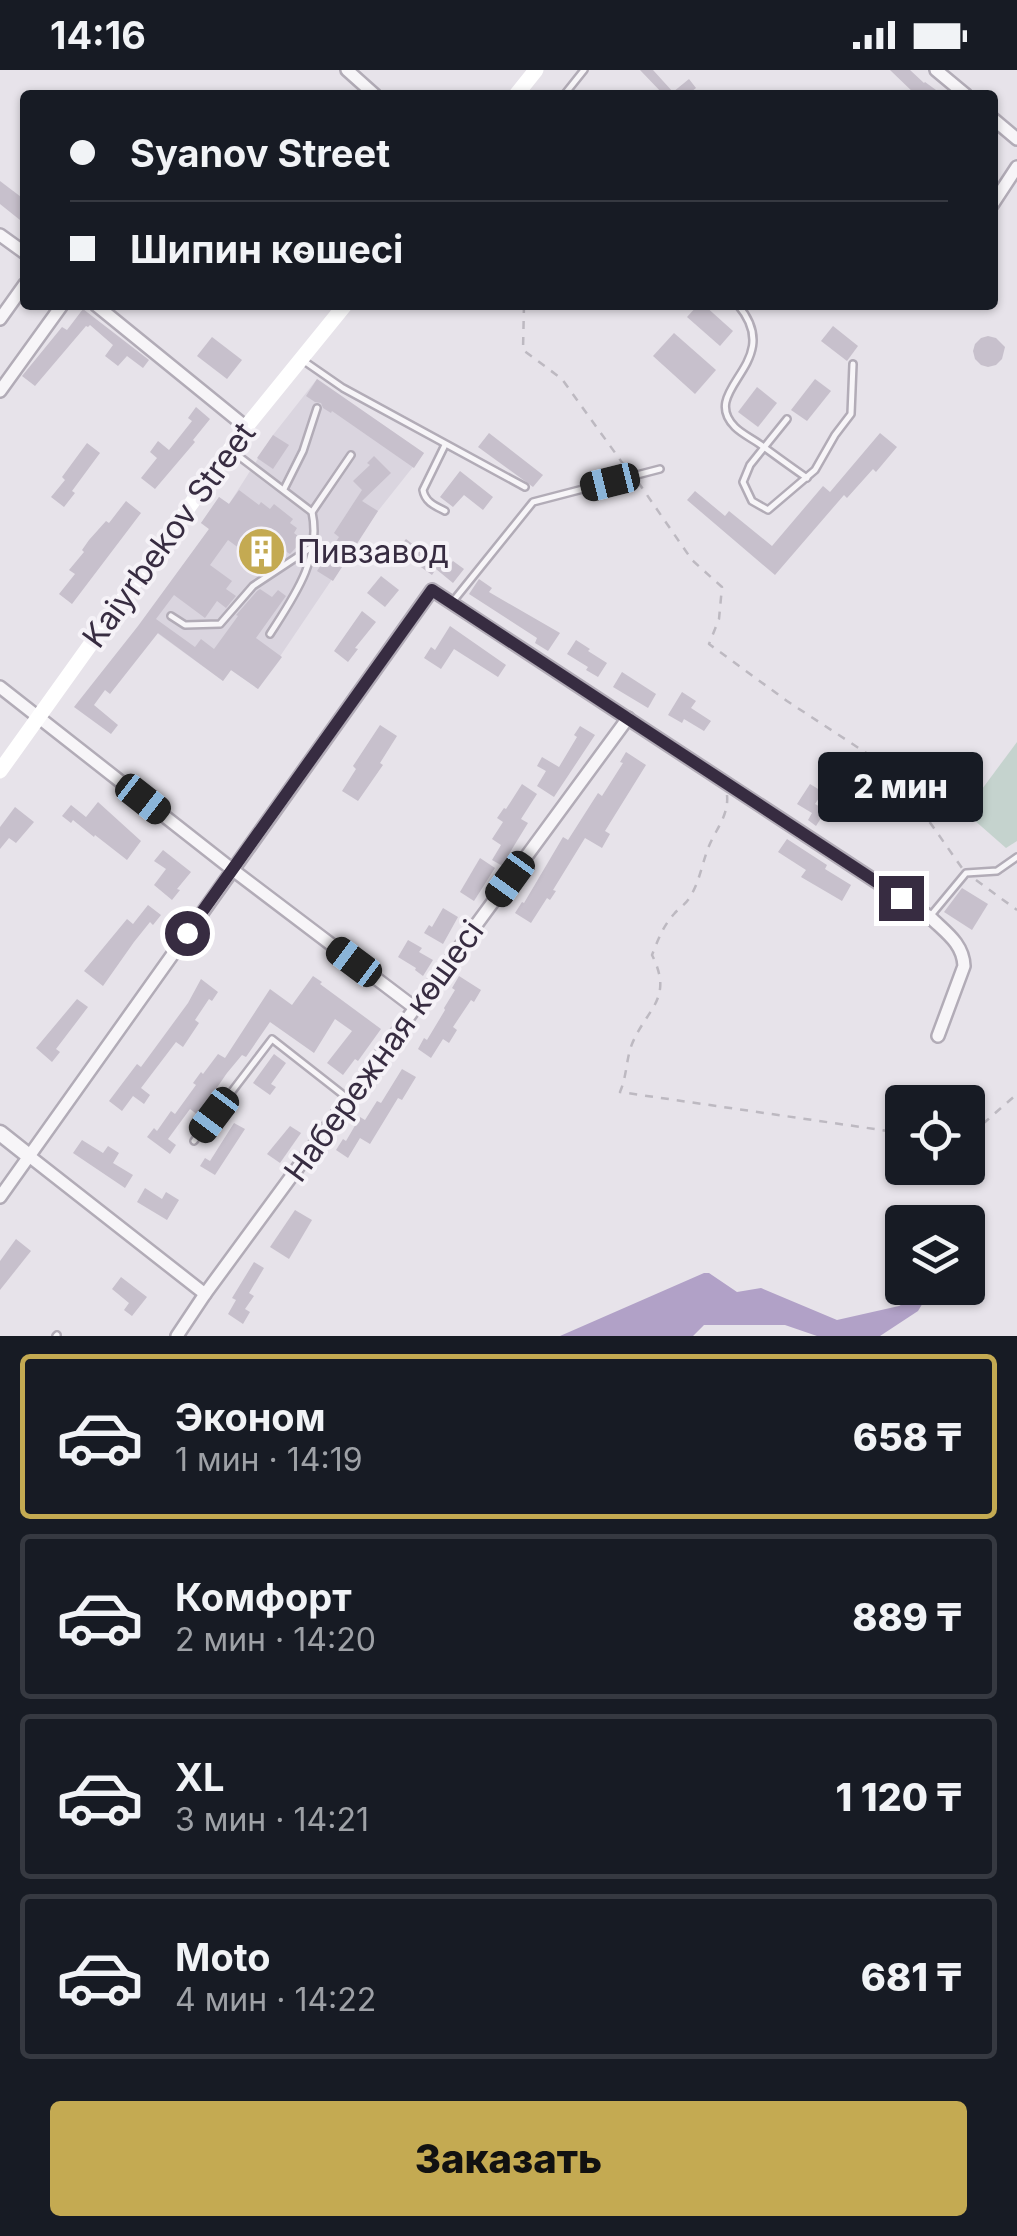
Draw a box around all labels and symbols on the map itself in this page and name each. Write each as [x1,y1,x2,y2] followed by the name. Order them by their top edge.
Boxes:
[74,415,263,655] street label: Kaiyrbekov Street
[577,460,643,504] car
[236,526,288,578] building icon: Пивзавод
[297,532,449,571] place label: Пивзавод
[818,753,984,823] callout: 2 мин
[110,769,176,829] car
[480,846,540,912] car
[879,876,924,921] route end
[165,911,210,956] route start
[276,913,491,1189] street label: Набережная көшесі
[321,932,387,992] car
[184,1082,244,1148] car

